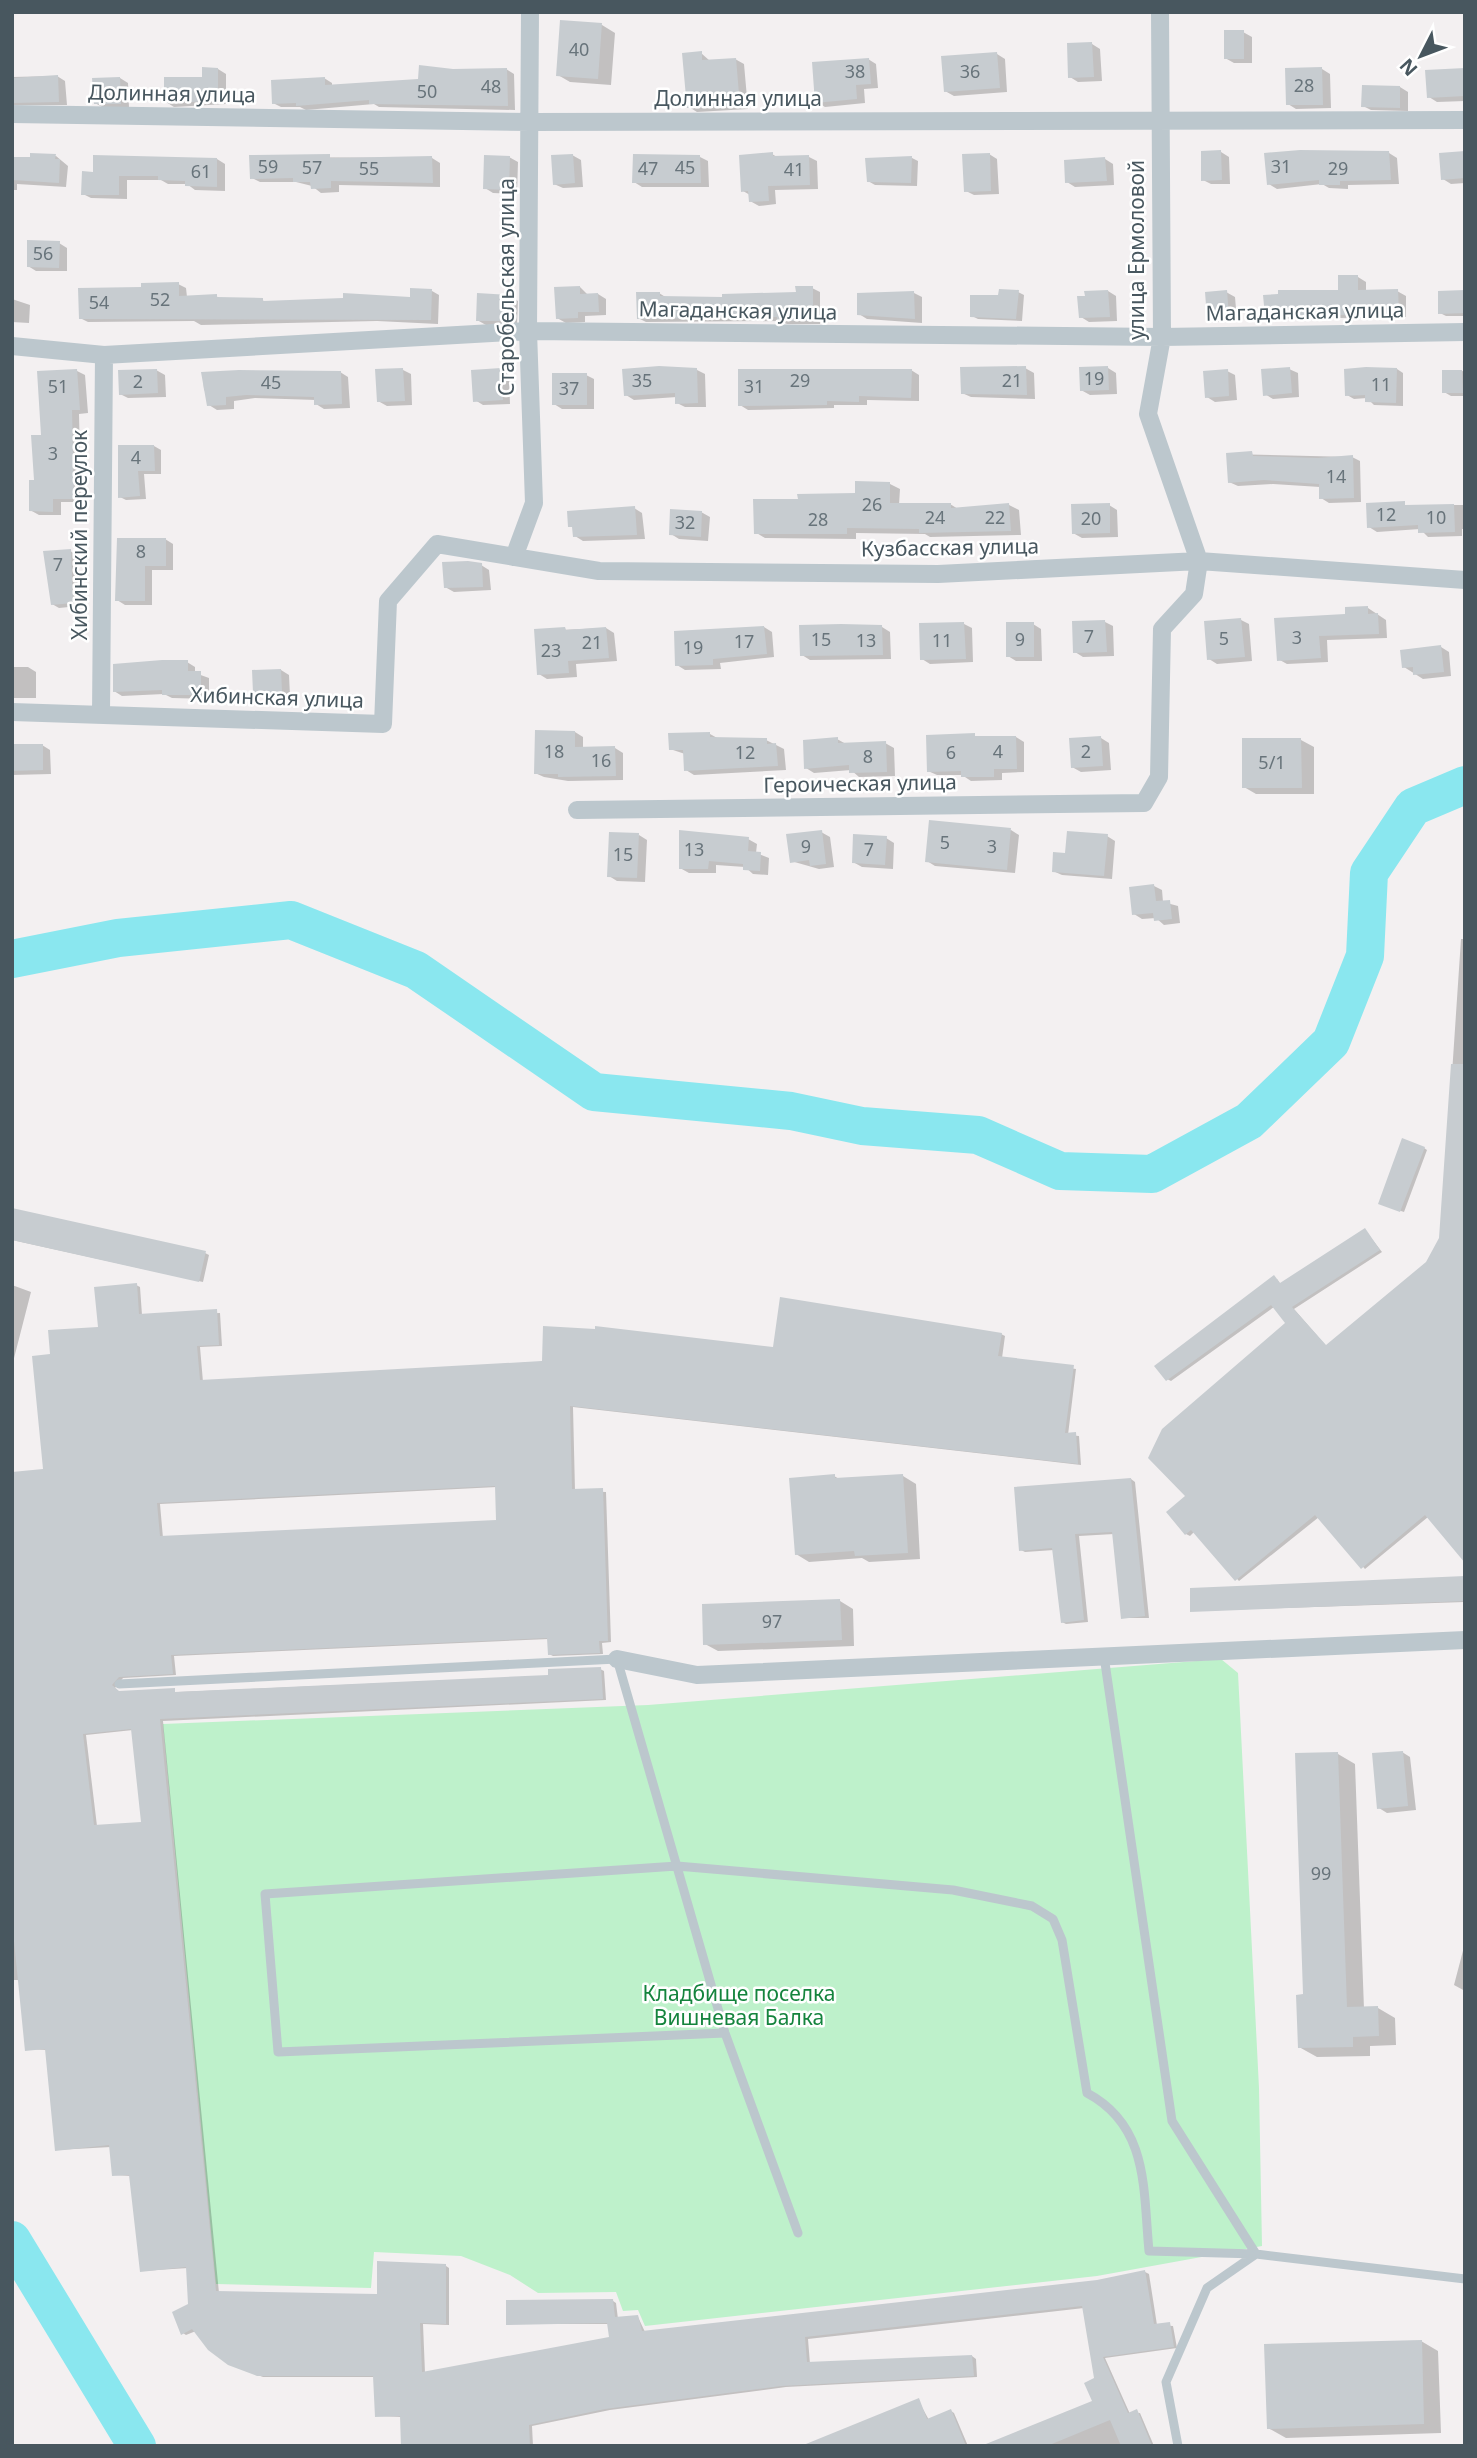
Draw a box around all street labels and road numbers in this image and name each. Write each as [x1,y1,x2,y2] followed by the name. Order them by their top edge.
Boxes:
[88,78,256,108] street label: Долинная улица
[654,84,822,112] street label: Долинная улица
[1122,160,1150,340] street label: улица Ермоловой
[492,178,520,396] street label: Старобельская улица
[638,294,838,326] street label: Магаданская улица
[1205,295,1405,327] street label: Магаданская улица
[65,430,93,640] street label: Хибинский переулок
[861,531,1039,563] street label: Кузбасская улица
[190,680,364,714] street label: Хибинская улица
[763,767,957,799] street label: Героическая улица

